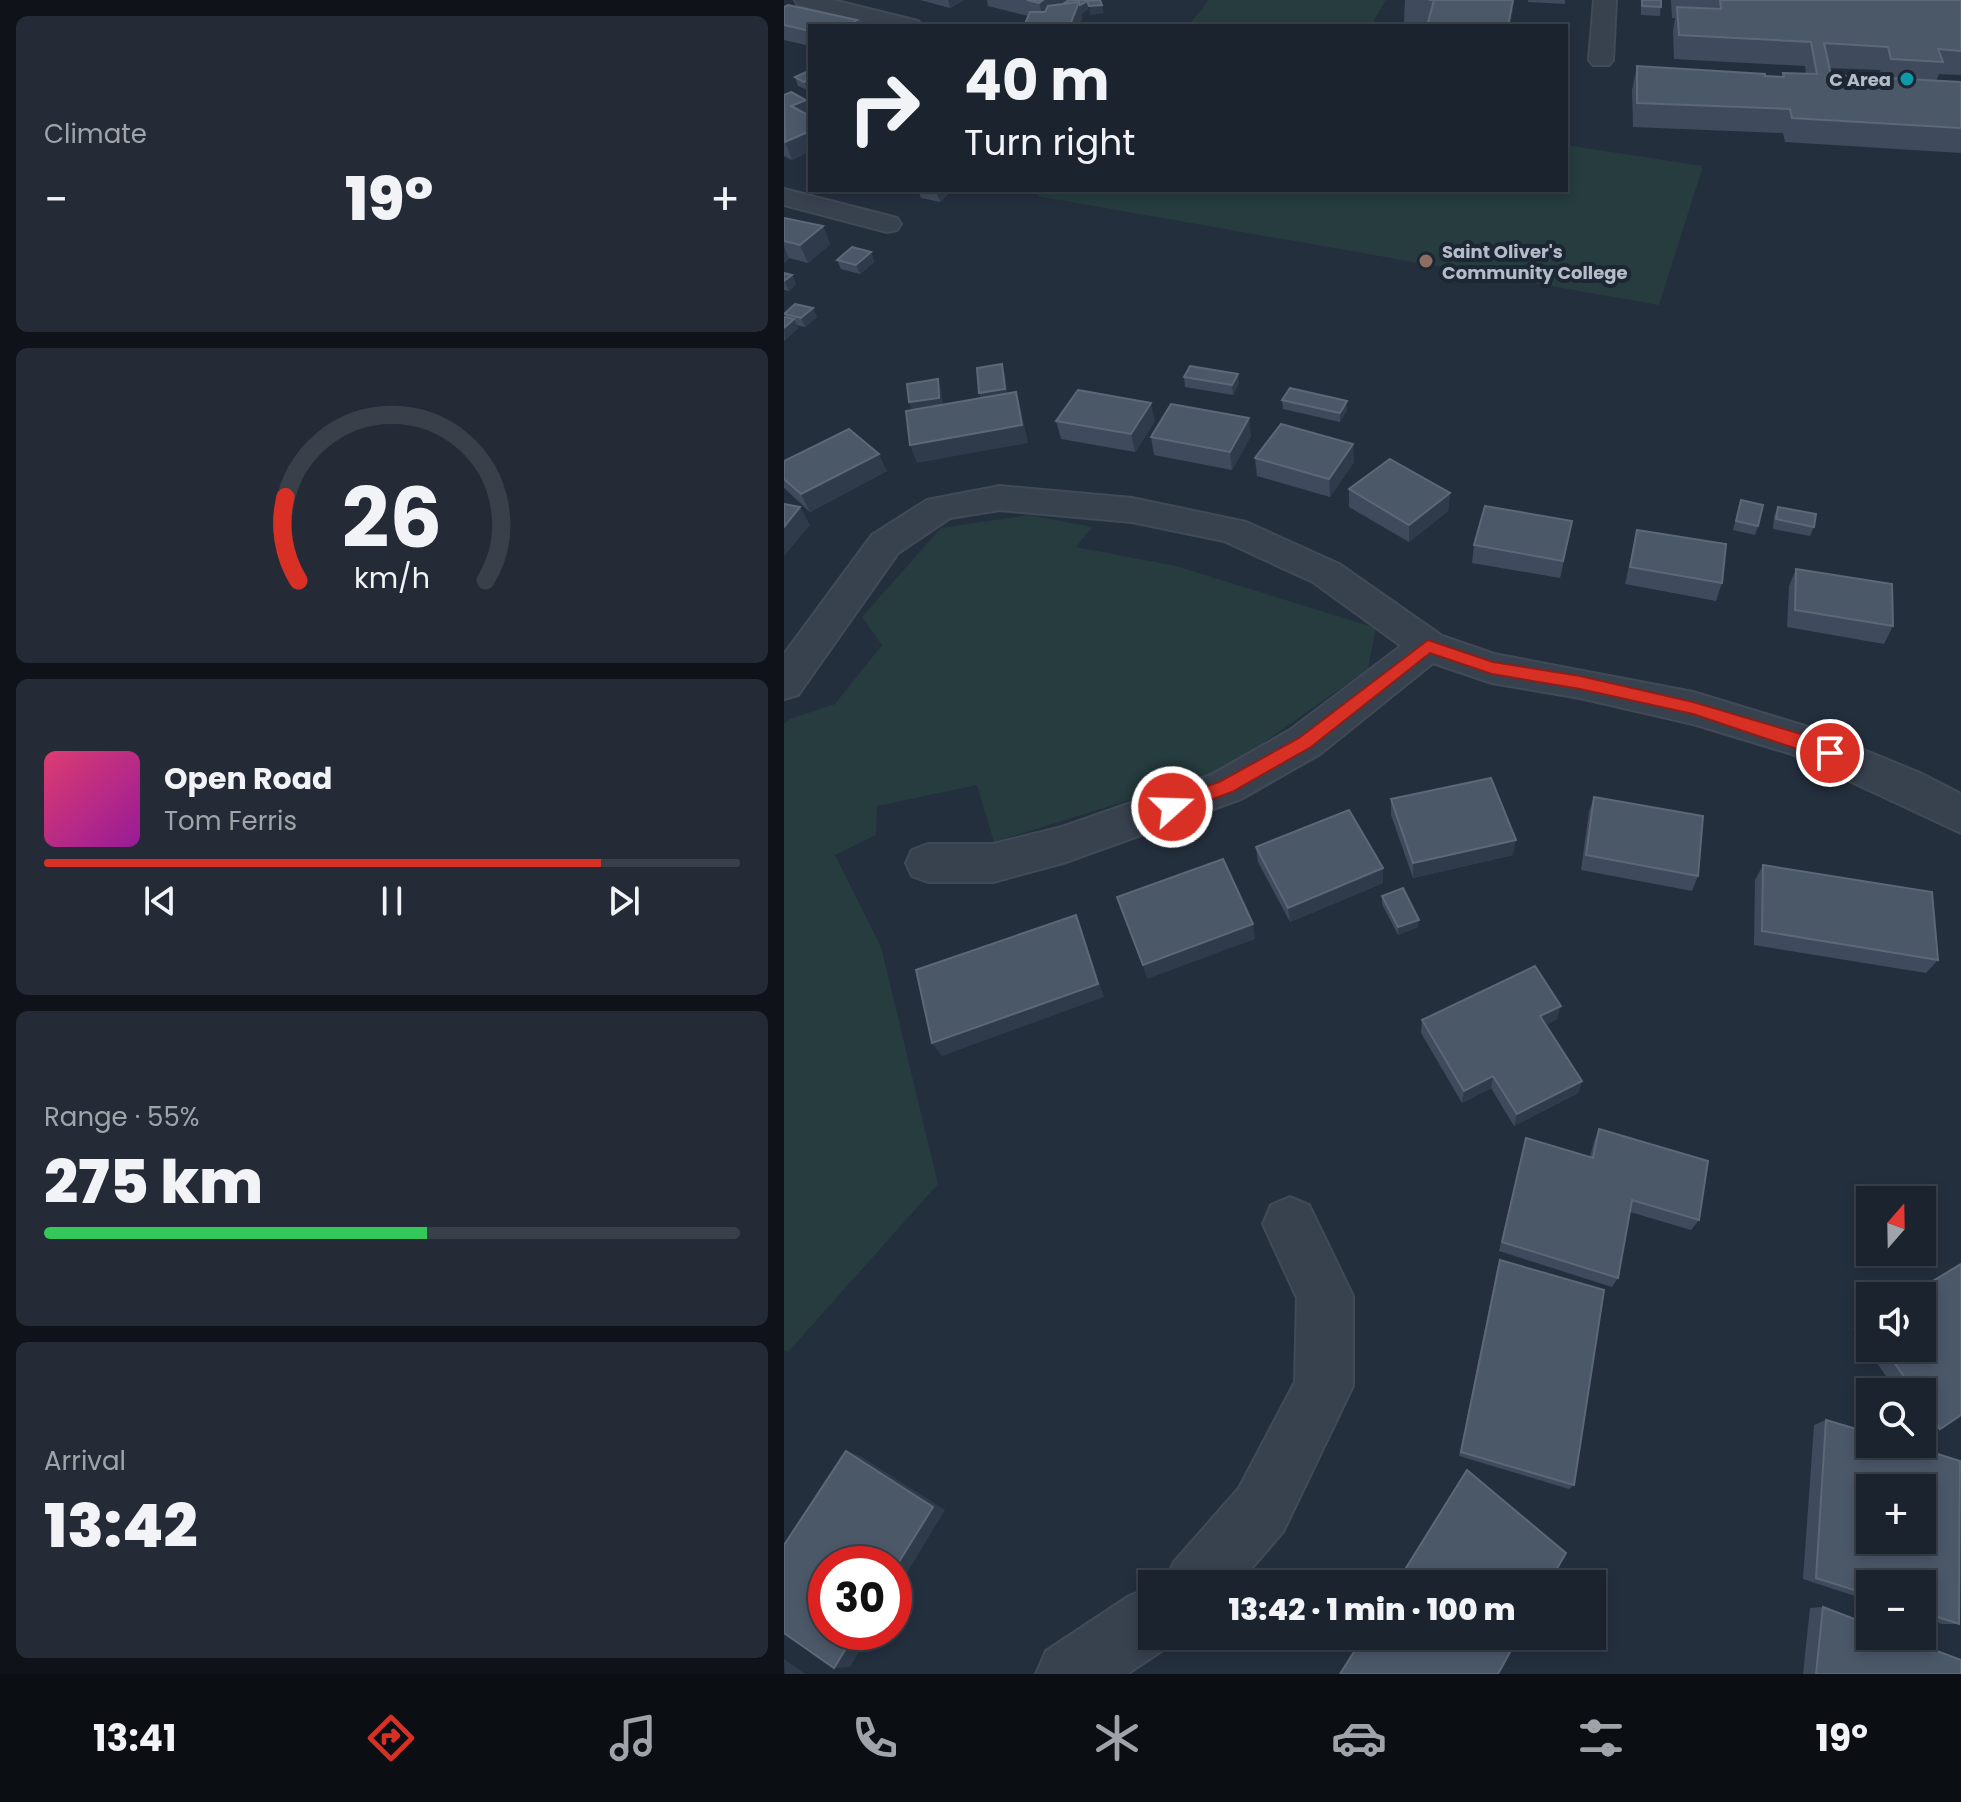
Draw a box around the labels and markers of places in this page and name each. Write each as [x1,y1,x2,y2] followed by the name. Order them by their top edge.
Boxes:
[1829,67,1891,92] place label: C Area
[1898,70,1916,88] marker: C Area
[1442,239,1628,285] place label: Saint Oliver's Community College
[1417,252,1435,270] marker: Saint Oliver's Community College
[1796,719,1864,787] pin

